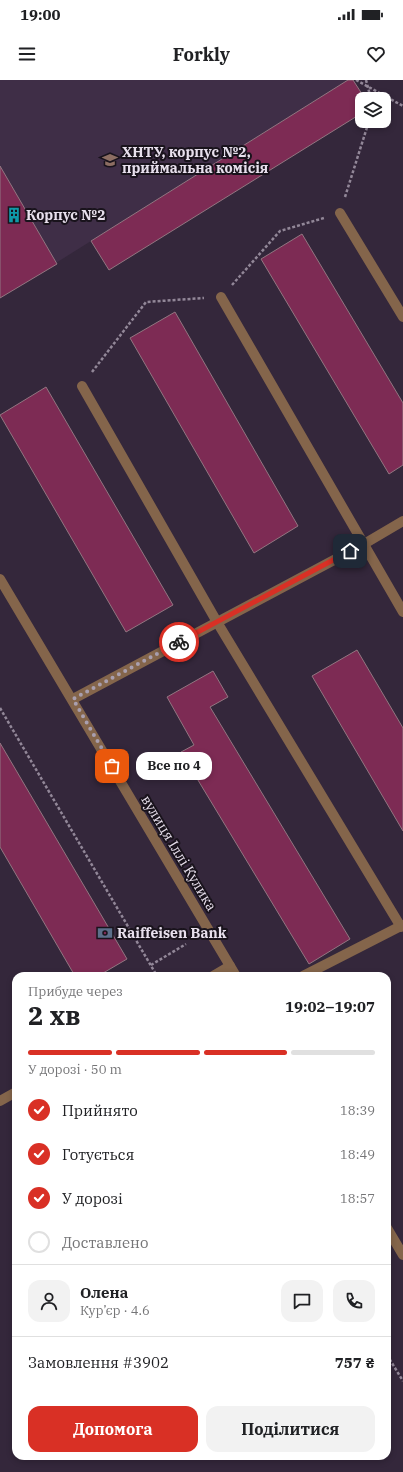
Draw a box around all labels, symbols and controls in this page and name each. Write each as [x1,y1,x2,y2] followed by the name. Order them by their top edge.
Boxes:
[20,5,61,24] text: 19:00
[16,43,38,65] icon: menu
[173,43,230,66] text: Forkly
[365,43,387,65] icon: heart
[355,92,391,128] map controls
[355,92,391,128] button: layers
[122,143,269,177] place label: ХНТУ, корпус №2, приймальна комісія
[101,151,119,169] school or university icon: ХНТУ, корпус №2, приймальна комісія
[5,206,23,224] building icon: Корпус №2
[26,206,106,224] place label: Корпус №2
[333,534,367,568] pin
[339,540,361,562] icon: home
[159,622,199,662] courier
[168,631,190,653] icon: bike
[95,749,129,783] pin
[136,752,212,780] callout: Все по 4
[101,755,123,777] icon: bag
[147,757,201,774] text: Все по 4
[137,792,221,914] street label: вулиця Іллі Кулика
[96,924,114,942] bank icon: Raiffeisen Bank
[117,924,227,942] place label: Raiffeisen Bank
[28,983,123,1000] text: Прибуде через
[285,997,375,1016] text: 19:02–19:07
[28,998,81,1032] text: 2 хв
[28,1061,122,1078] text: У дорозі · 50 m
[28,1099,50,1121] icon: check
[62,1101,138,1120] text: Прийнято
[340,1102,375,1119] text: 18:39
[28,1143,50,1165] icon: check
[62,1145,134,1164] text: Готується
[340,1146,375,1163] text: 18:49
[28,1187,50,1209] icon: check
[62,1189,123,1208] text: У дорозі
[340,1190,375,1207] text: 18:57
[62,1233,148,1252] text: Доставлено
[28,1280,70,1322] button: person
[281,1280,323,1322] button: chat
[333,1280,375,1322] button: phone
[80,1283,128,1302] text: Олена
[80,1302,150,1319] text: Кур’єр · 4.6
[28,1353,169,1372] text: Замовлення #3902
[335,1353,375,1372] text: 757 ₴
[28,1406,198,1452] button: Допомога
[206,1406,375,1452] button: Поділитися

